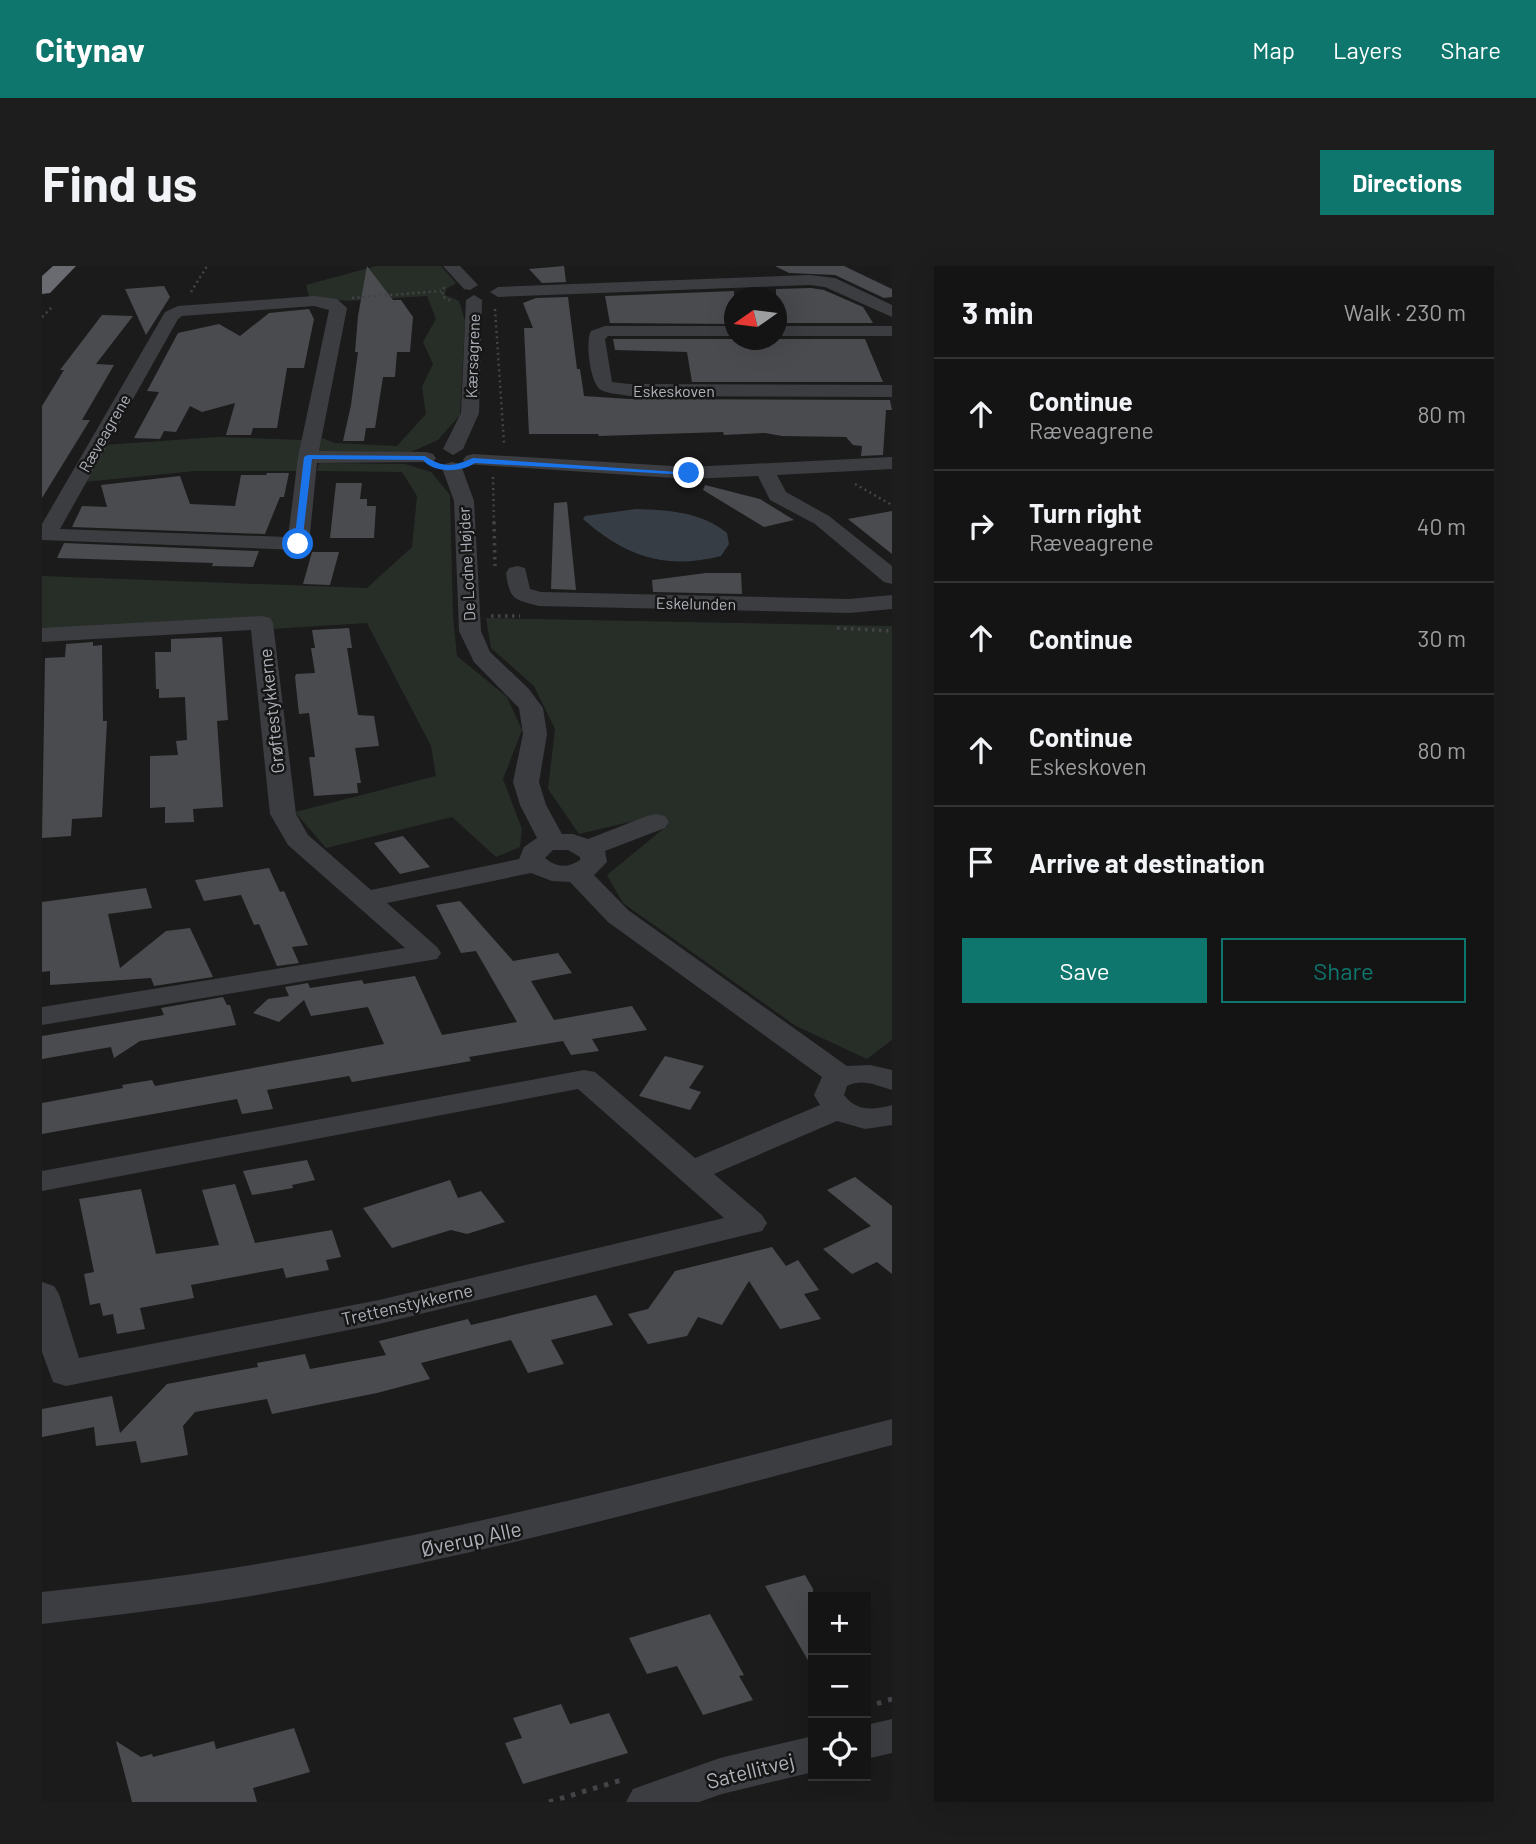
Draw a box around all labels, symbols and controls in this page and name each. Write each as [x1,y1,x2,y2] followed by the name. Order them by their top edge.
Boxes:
[35,29,145,69] text: Citynav
[1252,35,1295,64] text: Map
[1333,35,1402,64] text: Layers
[1440,35,1501,64] text: Share
[1320,150,1494,215] button: Directions
[42,153,197,212] text: Find us
[724,287,787,350] north arrow
[962,294,1033,330] text: 3 min
[1344,298,1466,326] text: Walk · 230 m
[461,313,483,399] street label: Kærsagrene
[633,381,715,400] street label: Eskeskoven
[1029,385,1133,416] text: Continue
[74,391,134,475] street label: Ræveagrene
[962,395,1000,433] icon: ahead
[1417,400,1466,428] text: 80 m
[1029,416,1154,444] text: Ræveagrene
[673,457,704,488] route end
[1029,497,1142,528] text: Turn right
[454,506,478,622] street label: De Lodne Højder
[962,507,1000,545] icon: right
[1417,512,1466,540] text: 40 m
[282,528,313,559] route start
[1029,528,1154,556] text: Ræveagrene
[656,593,736,613] street label: Eskelunden
[962,619,1000,657] icon: ahead
[1029,623,1133,654] text: Continue
[1418,624,1466,652] text: 30 m
[254,647,288,775] street label: Grøftestykkerne
[1029,721,1133,752] text: Continue
[962,731,1000,769] icon: ahead
[1417,736,1466,764] text: 80 m
[1029,752,1147,780] text: Eskeskoven
[962,843,1000,881] icon: arrive
[1029,847,1265,878] text: Arrive at destination
[962,938,1207,1003] button: Save
[1221,938,1466,1003] button: Share
[339,1278,475,1330] street label: Trettenstykkerne
[418,1515,524,1561] street label: Øverup Alle
[808,1592,871,1781] map controls
[808,1592,871,1655] button: +
[808,1655,871,1718] button: −
[808,1718,871,1781] button: locate
[703,1747,797,1793] street label: Satellitvej

